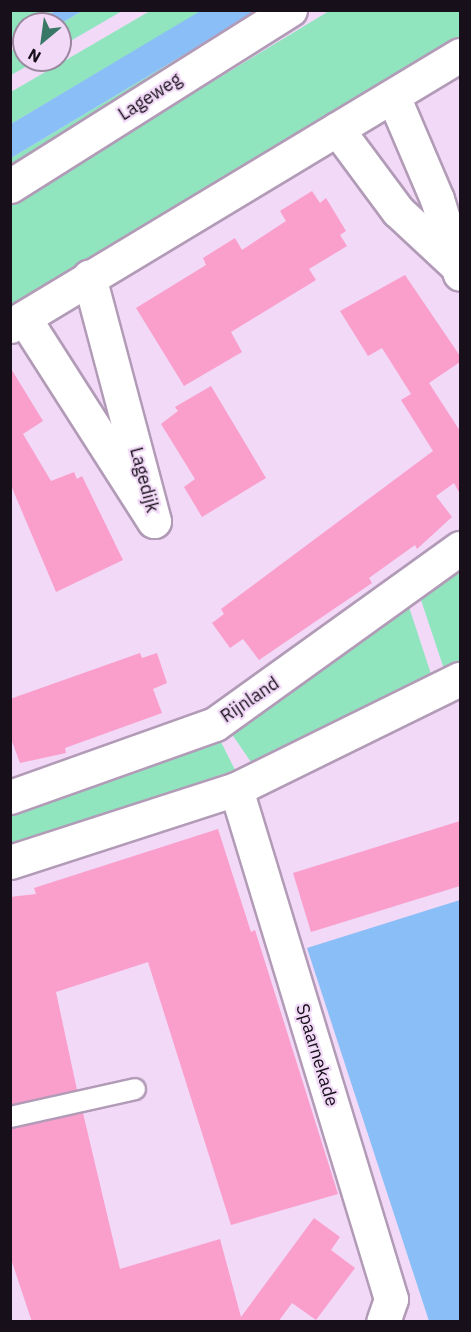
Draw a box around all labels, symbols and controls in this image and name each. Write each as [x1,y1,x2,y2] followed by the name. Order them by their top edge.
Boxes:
[12,12,72,72] north arrow
[24,44,44,68] text: N
[114,69,186,125] street label: Lageweg
[125,445,163,515] street label: Lagedijk
[217,673,283,727] street label: Rijnland
[291,1001,343,1109] street label: Spaarnekade

